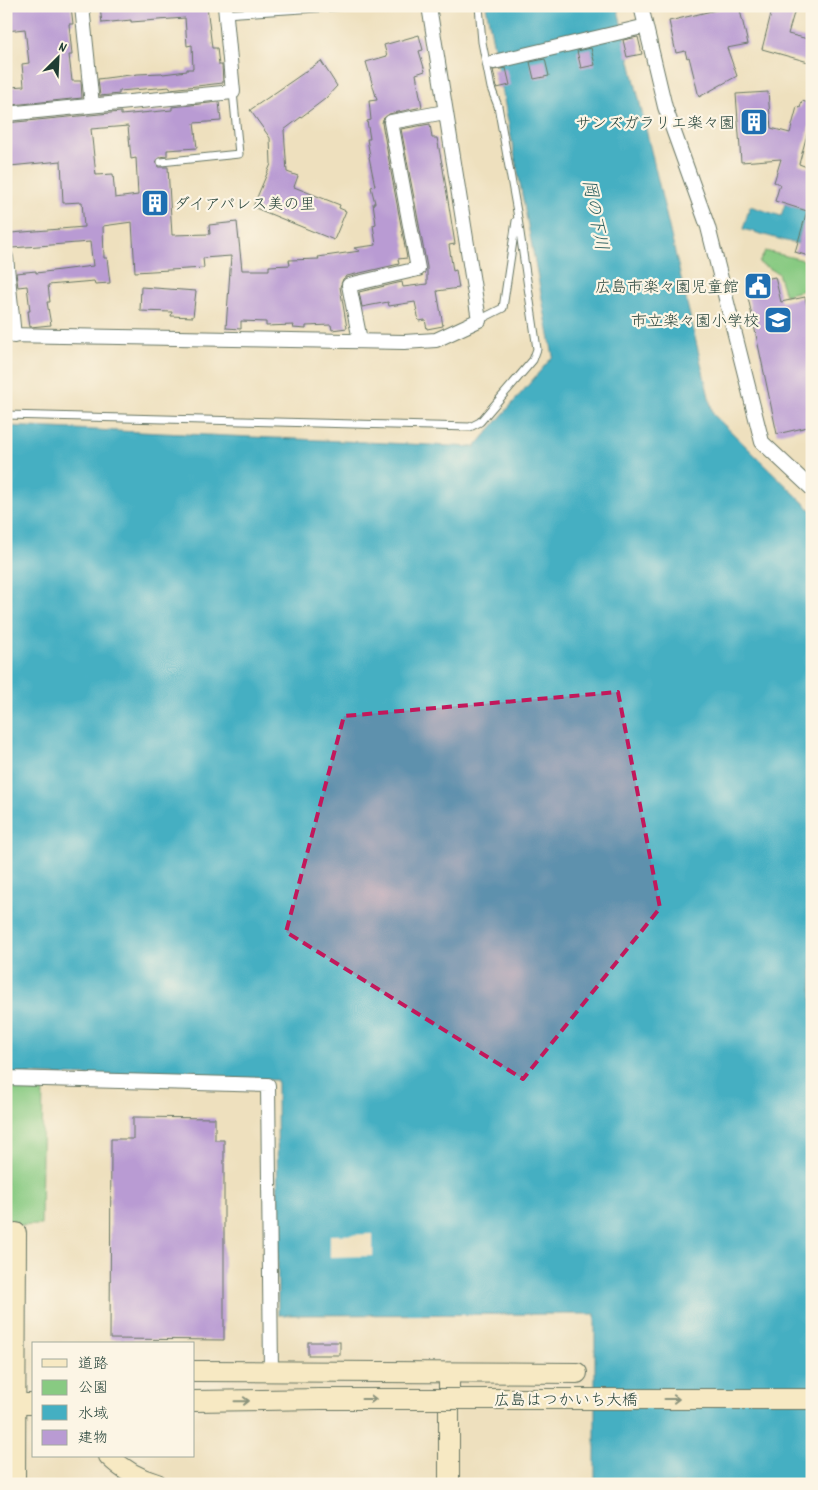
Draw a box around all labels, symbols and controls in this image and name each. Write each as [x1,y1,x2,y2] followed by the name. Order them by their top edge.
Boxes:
[32,32,82,82] north arrow
[55,37,70,59] text: N
[739,107,769,137] building icon: サンズガラリエ楽々園
[575,113,735,136] place label: サンズガラリエ楽々園
[574,178,613,253] water label: 岡の下川
[140,188,170,218] building icon: ダイアパレス美の里
[174,194,315,217] place label: ダイアパレス美の里
[743,271,773,301] public building icon: 広島市楽々園児童館
[595,277,739,300] place label: 広島市楽々園児童館
[763,305,793,335] school or university icon: 市立楽々園小学校
[631,311,759,334] place label: 市立楽々園小学校
[32,1342,195,1458] legend
[78,1354,108,1376] text: 道路
[78,1378,108,1400] text: 公園
[494,1390,638,1413] street label: 広島はつかいち大橋
[360,1394,377,1404] one-way arrow
[663,1394,679,1404] one-way arrow
[234,1396,250,1405] one-way arrow
[78,1404,108,1426] text: 水域
[78,1428,108,1450] text: 建物

